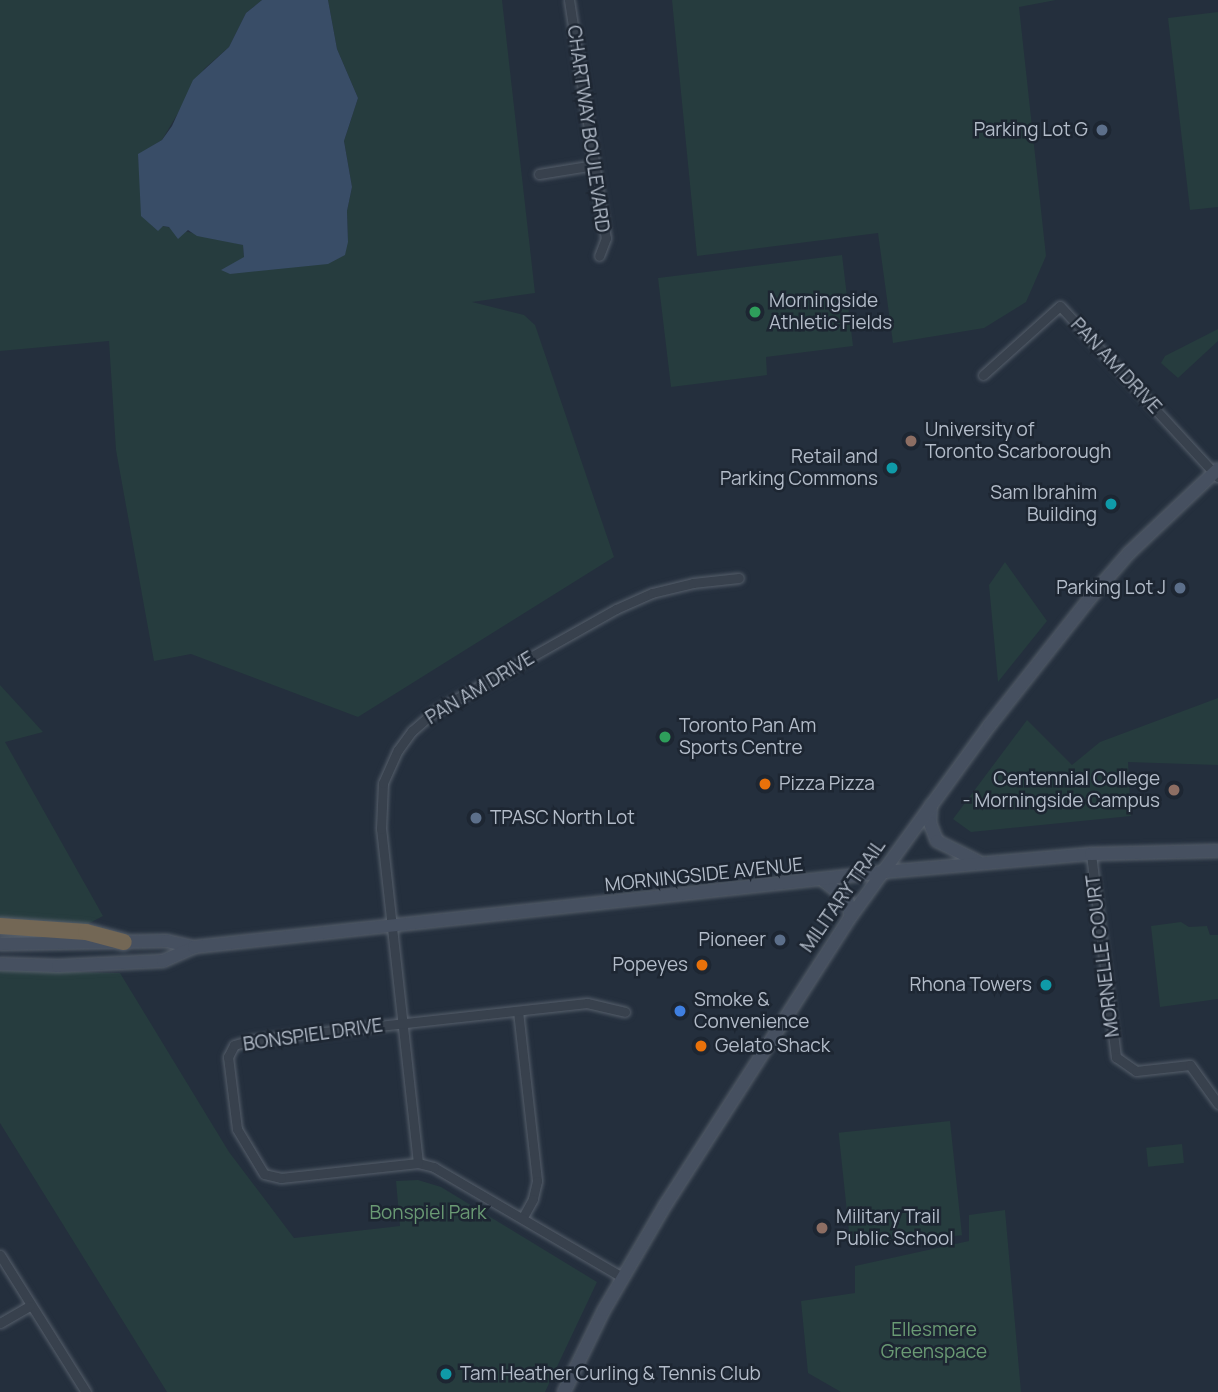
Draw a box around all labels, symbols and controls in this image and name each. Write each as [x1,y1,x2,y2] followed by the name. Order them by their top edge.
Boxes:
[562,24,614,234] street label: CHARTWAY BOULEVARD
[974,119,1088,141] place label: Parking Lot G
[1094,122,1110,138] marker: Parking Lot G
[769,290,892,334] place label: Morningside Athletic Fields
[747,304,763,320] marker: Morningside Athletic Fields
[1066,313,1166,419] street label: PAN AM DRIVE
[925,419,1111,463] place label: University of Toronto Scarborough
[903,433,919,449] marker: University of Toronto Scarborough
[720,446,878,490] place label: Retail and Parking Commons
[884,460,900,476] marker: Retail and Parking Commons
[990,482,1097,526] place label: Sam Ibrahim Building
[1103,496,1119,512] marker: Sam Ibrahim Building
[1056,577,1166,599] place label: Parking Lot J
[1172,580,1188,596] marker: Parking Lot J
[422,647,538,729] street label: PAN AM DRIVE
[679,715,816,759] place label: Toronto Pan Am Sports Centre
[657,729,673,745] marker: Toronto Pan Am Sports Centre
[963,768,1160,812] place label: Centennial College - Morningside Campus
[779,773,875,795] place label: Pizza Pizza
[757,776,773,792] marker: Pizza Pizza
[1166,782,1182,798] marker: Centennial College - Morningside Campus
[490,807,635,829] place label: TPASC North Lot
[468,810,484,826] marker: TPASC North Lot
[795,835,891,957] street label: MILITARY TRAIL
[604,853,804,897] street label: MORNINGSIDE AVENUE
[1082,873,1124,1039] street label: MORNELLE COURT
[699,929,766,951] place label: Pioneer
[772,932,788,948] marker: Pioneer
[612,954,688,976] place label: Popeyes
[694,957,710,973] marker: Popeyes
[909,974,1032,996] place label: Rhona Towers
[1038,977,1054,993] marker: Rhona Towers
[694,989,809,1033] place label: Smoke & Convenience
[672,1003,688,1019] marker: Smoke & Convenience
[241,1014,385,1056] street label: BONSPIEL DRIVE
[715,1035,830,1057] place label: Gelato Shack
[693,1038,709,1054] marker: Gelato Shack
[369,1202,487,1224] park label: Bonspiel Park
[836,1206,954,1250] place label: Military Trail Public School
[814,1220,830,1236] marker: Military Trail Public School
[881,1319,987,1363] park label: Ellesmere Greenspace
[460,1363,761,1385] place label: Tam Heather Curling & Tennis Club
[438,1366,454,1382] marker: Tam Heather Curling & Tennis Club

